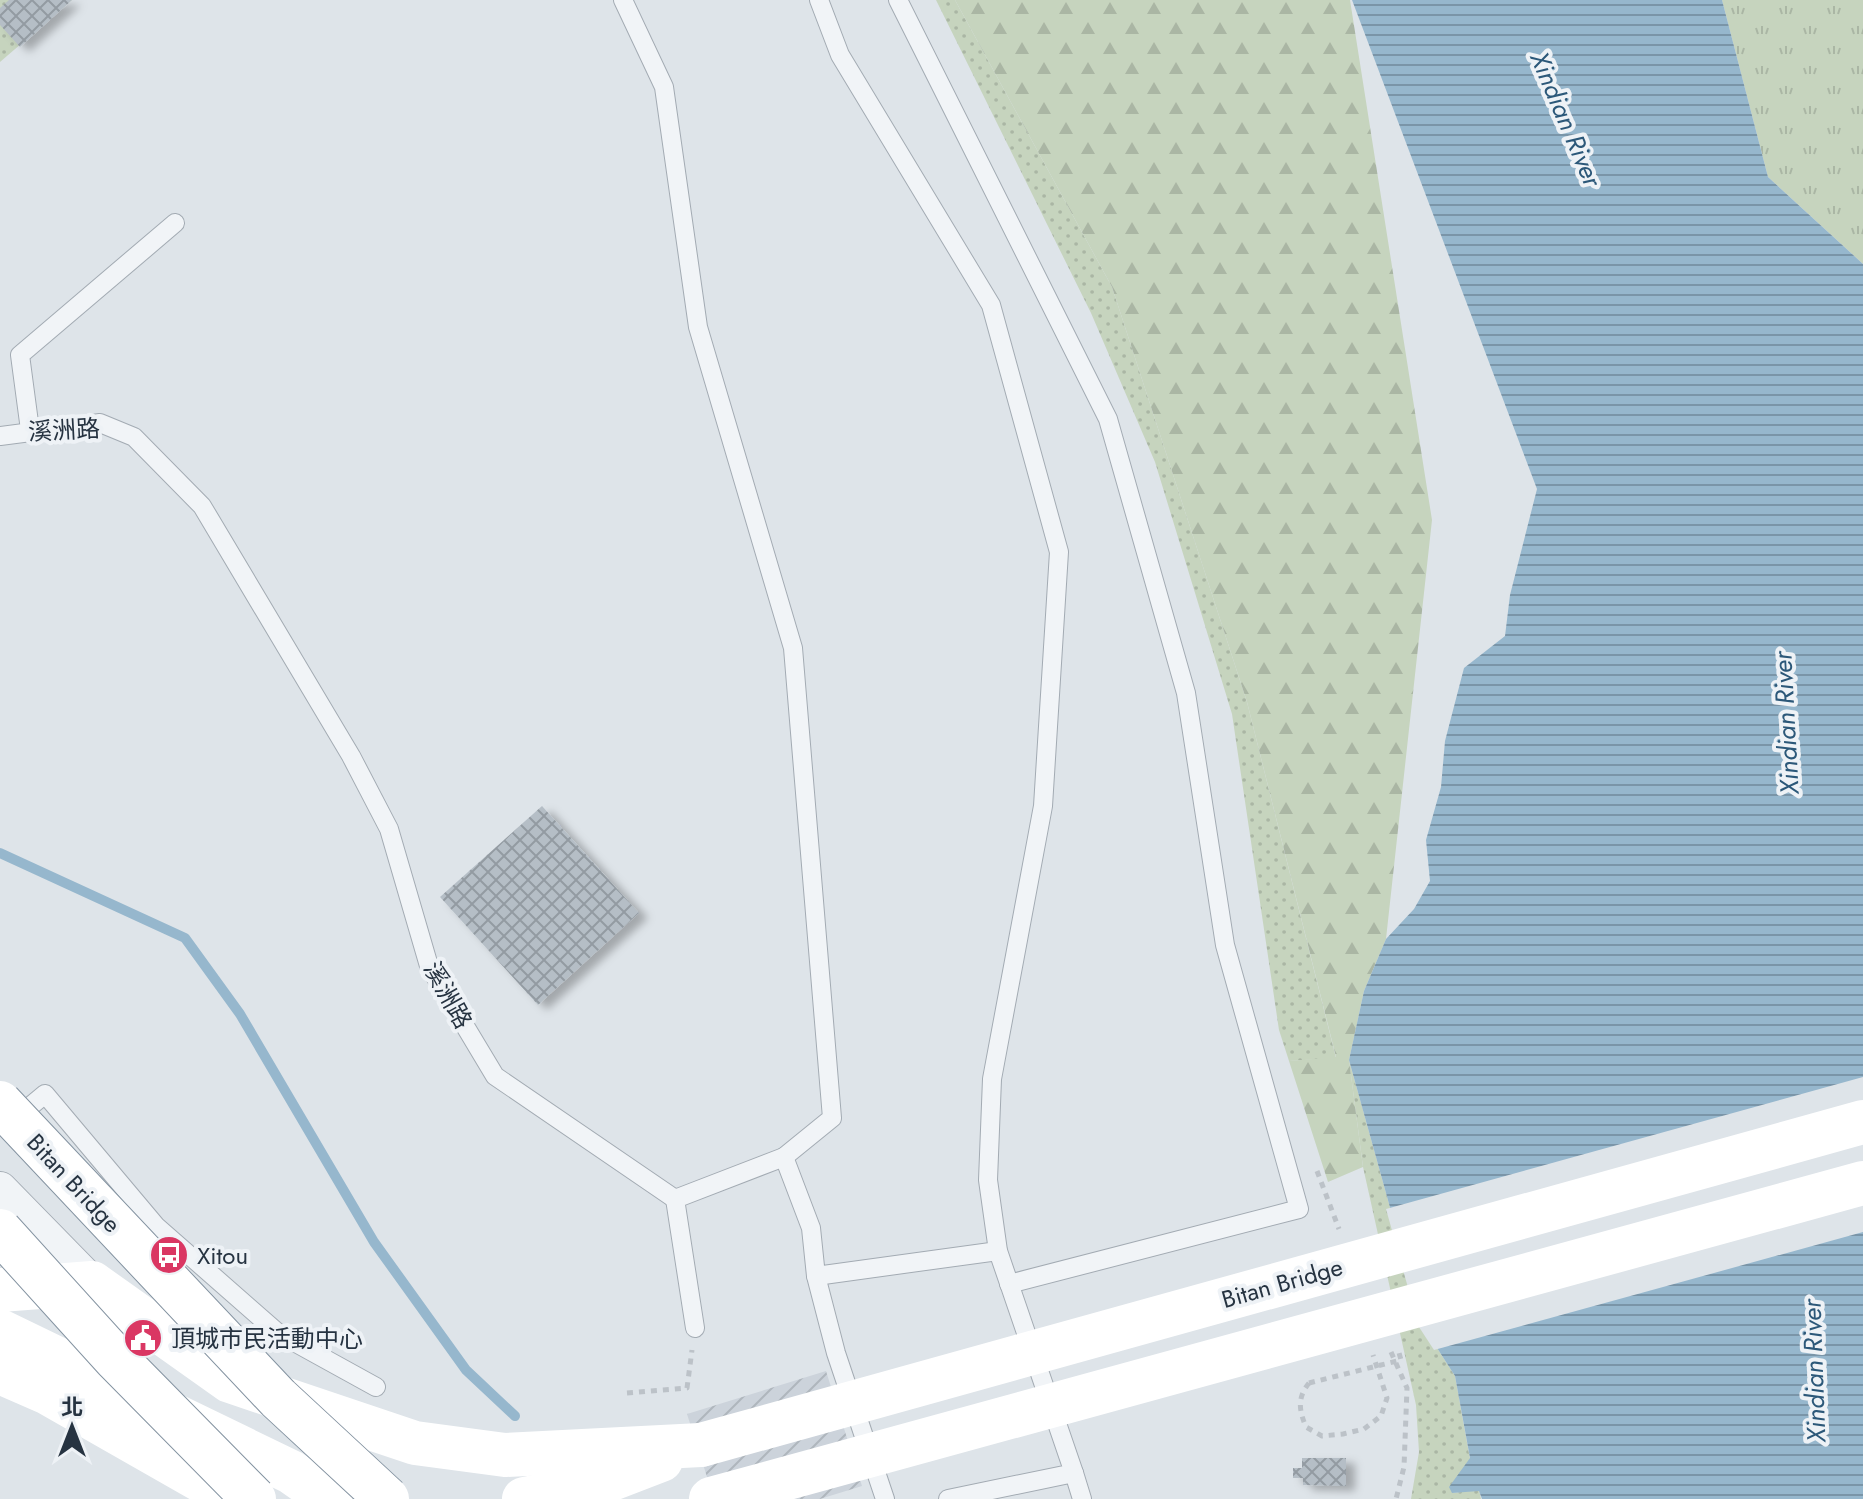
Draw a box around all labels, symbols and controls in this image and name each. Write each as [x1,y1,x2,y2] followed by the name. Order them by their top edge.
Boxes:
[1520,45,1612,194] water label: Xindian River
[27,411,101,449] street label: 溪洲路
[1763,649,1809,797] water label: Xindian River
[415,955,481,1035] street label: 溪洲路
[19,1126,129,1240] street label: Bitan Bridge
[148,1234,190,1276] bus stop icon: Xitou
[197,1238,248,1273] place label: Xitou
[1217,1249,1347,1317] street label: Bitan Bridge
[1792,1297,1836,1444] water label: Xindian River
[122,1317,164,1359] public building icon: 頂城市民活動中心
[171,1321,363,1356] place label: 頂城市民活動中心
[32,1387,112,1467] north arrow
[61,1391,83,1423] text: 北

